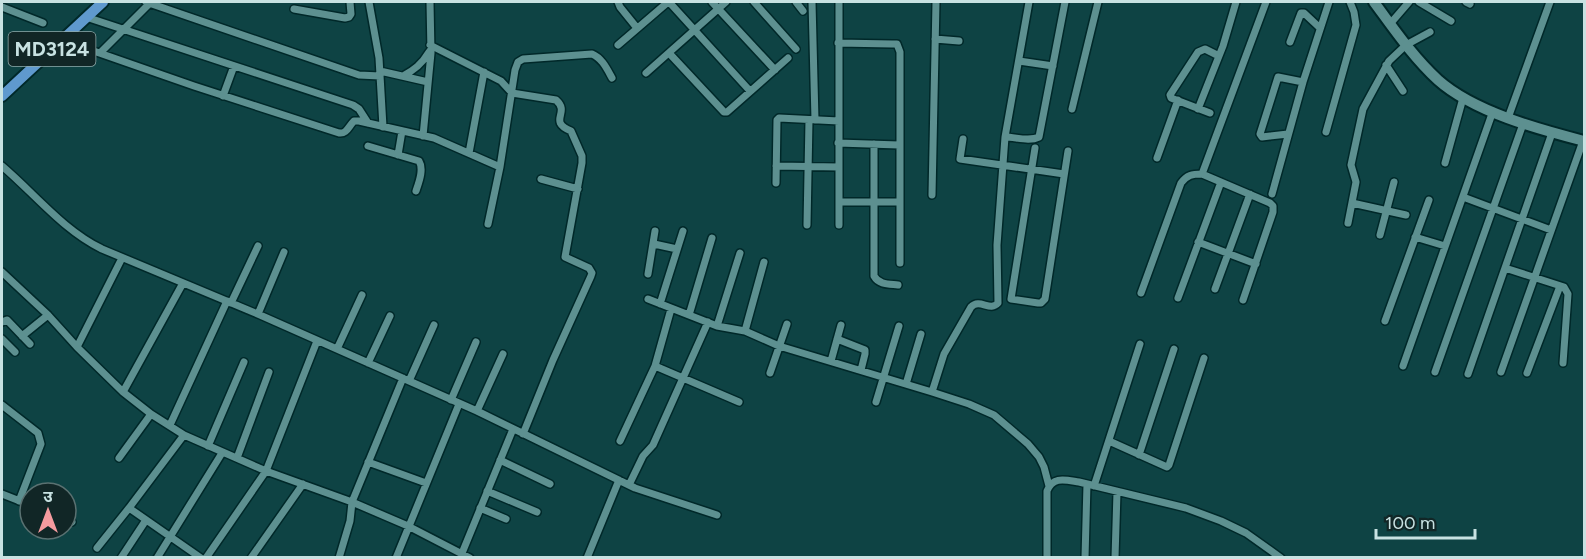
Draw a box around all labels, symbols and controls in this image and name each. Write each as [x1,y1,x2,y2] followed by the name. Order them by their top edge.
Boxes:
[8,32,96,66] road number: MD3124
[18,481,78,541] north arrow
[43,487,53,506] text: उ
[1376,502,1475,540] scale bar
[1385,512,1435,534] text: 100 m

